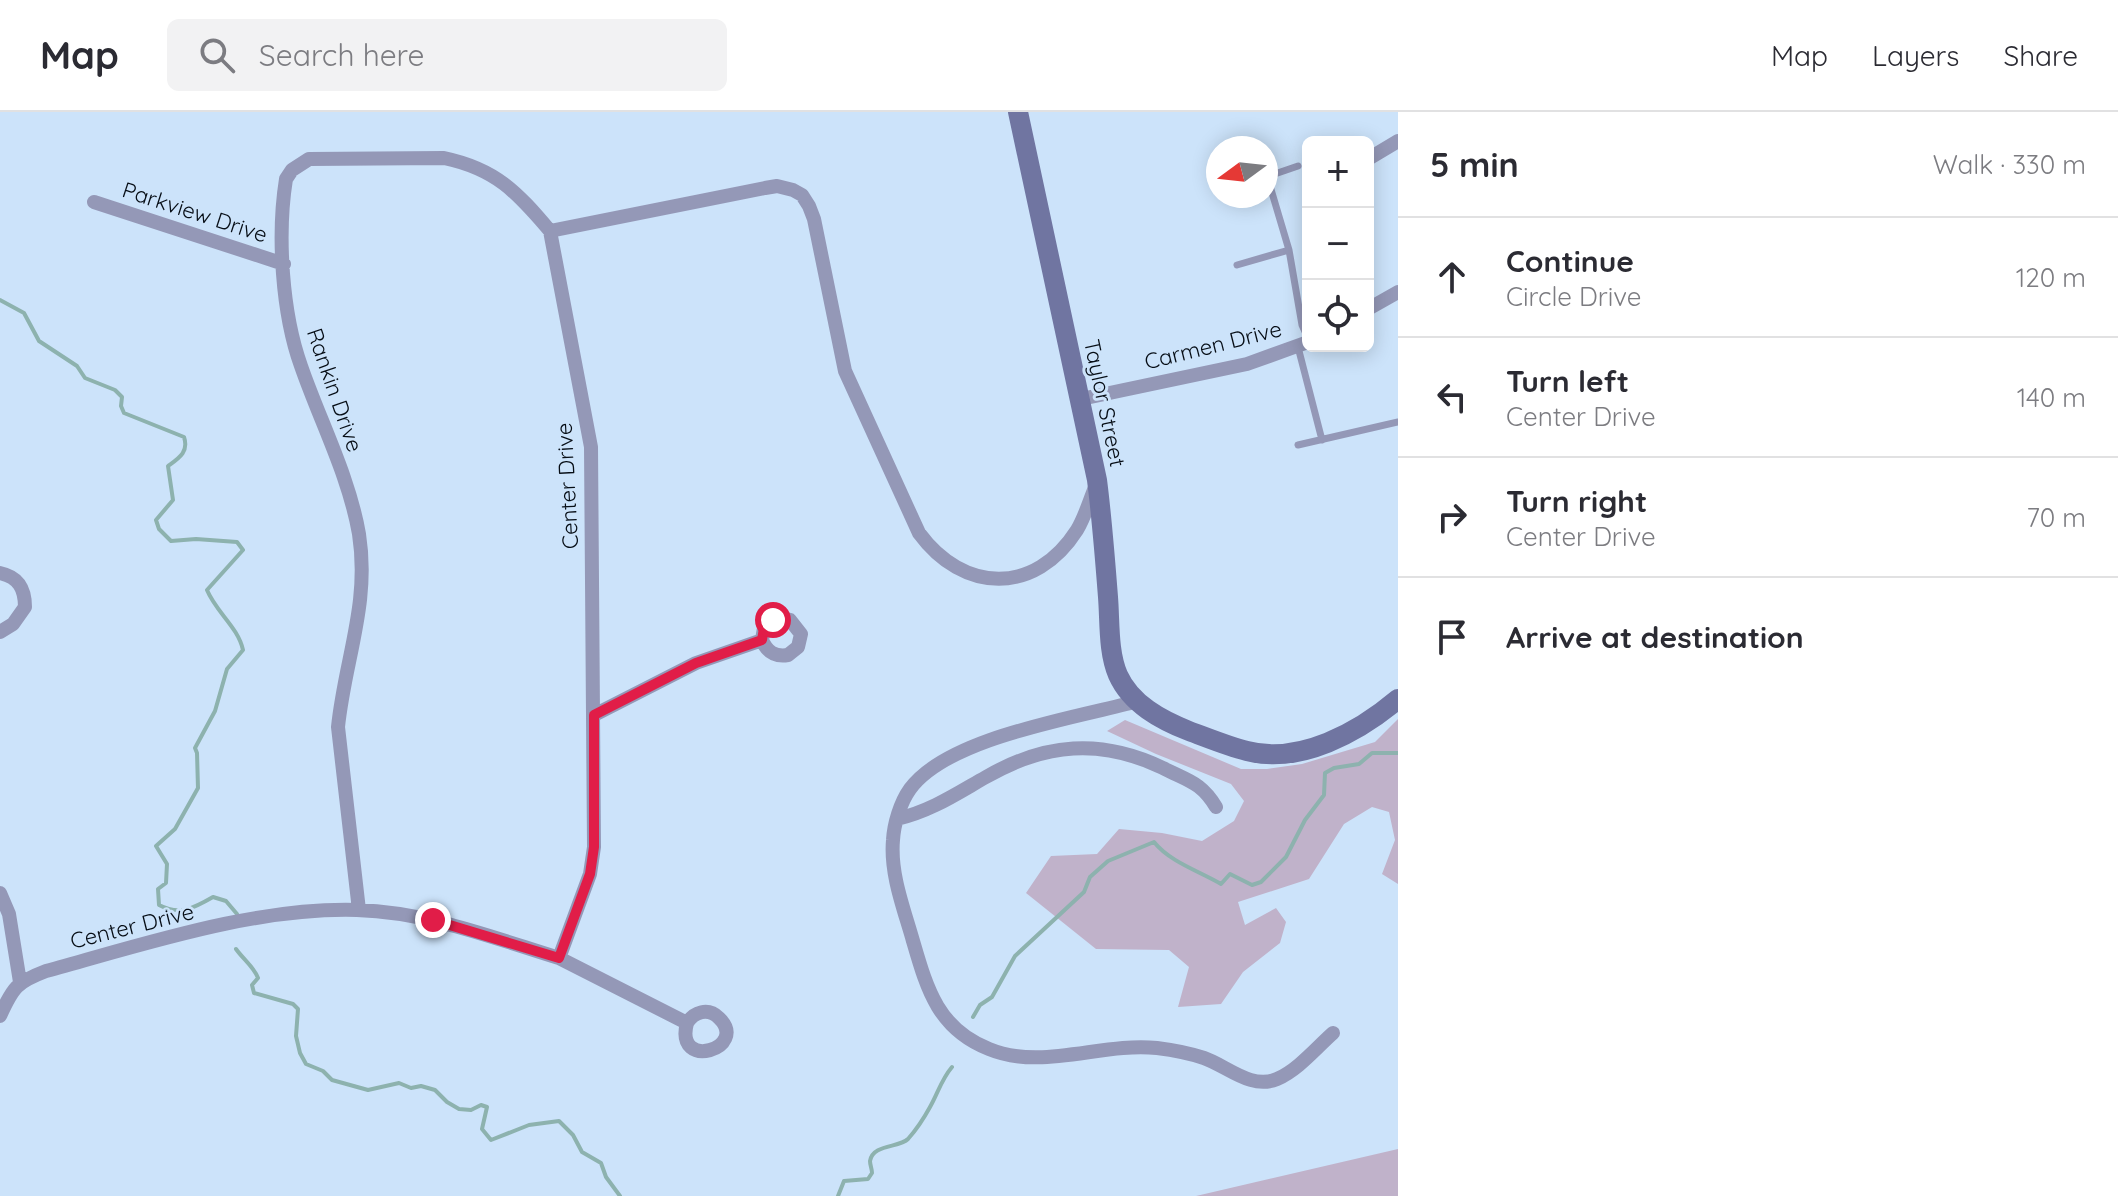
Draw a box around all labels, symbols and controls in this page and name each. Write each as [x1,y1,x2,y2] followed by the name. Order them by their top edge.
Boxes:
[167,19,727,91] search box
[40,31,119,79] text: Map
[195,33,239,77] icon: search
[259,36,424,74] text: Search here
[1771,38,1828,73] text: Map
[1872,38,1959,73] text: Layers
[2003,38,2078,73] text: Share
[1206,136,1278,208] north arrow
[1302,136,1374,352] map controls
[1302,136,1374,208] button: +
[1430,143,1519,186] text: 5 min
[1933,148,2086,181] text: Walk · 330 m
[119,175,271,249] street label: Parkview Drive
[1302,208,1374,280] button: −
[1506,242,1634,280] text: Continue
[1430,255,1474,299] icon: ahead
[2016,261,2086,294] text: 120 m
[1302,280,1374,352] button: locate
[1506,280,1642,313] text: Circle Drive
[1142,314,1284,376] street label: Carmen Drive
[301,324,369,456] street label: Rankin Drive
[1078,337,1132,469] street label: Taylor Street
[1506,362,1629,400] text: Turn left
[1430,375,1474,419] icon: left
[2017,381,2086,414] text: 140 m
[1506,400,1656,433] text: Center Drive
[550,422,584,550] street label: Center Drive
[1506,482,1647,520] text: Turn right
[1430,495,1474,539] icon: right
[2026,501,2086,534] text: 70 m
[1506,520,1656,553] text: Center Drive
[755,602,791,638] route start
[1430,615,1474,659] icon: arrive
[1506,618,1804,656] text: Arrive at destination
[67,897,197,955] street label: Center Drive
[415,902,451,938] route end

